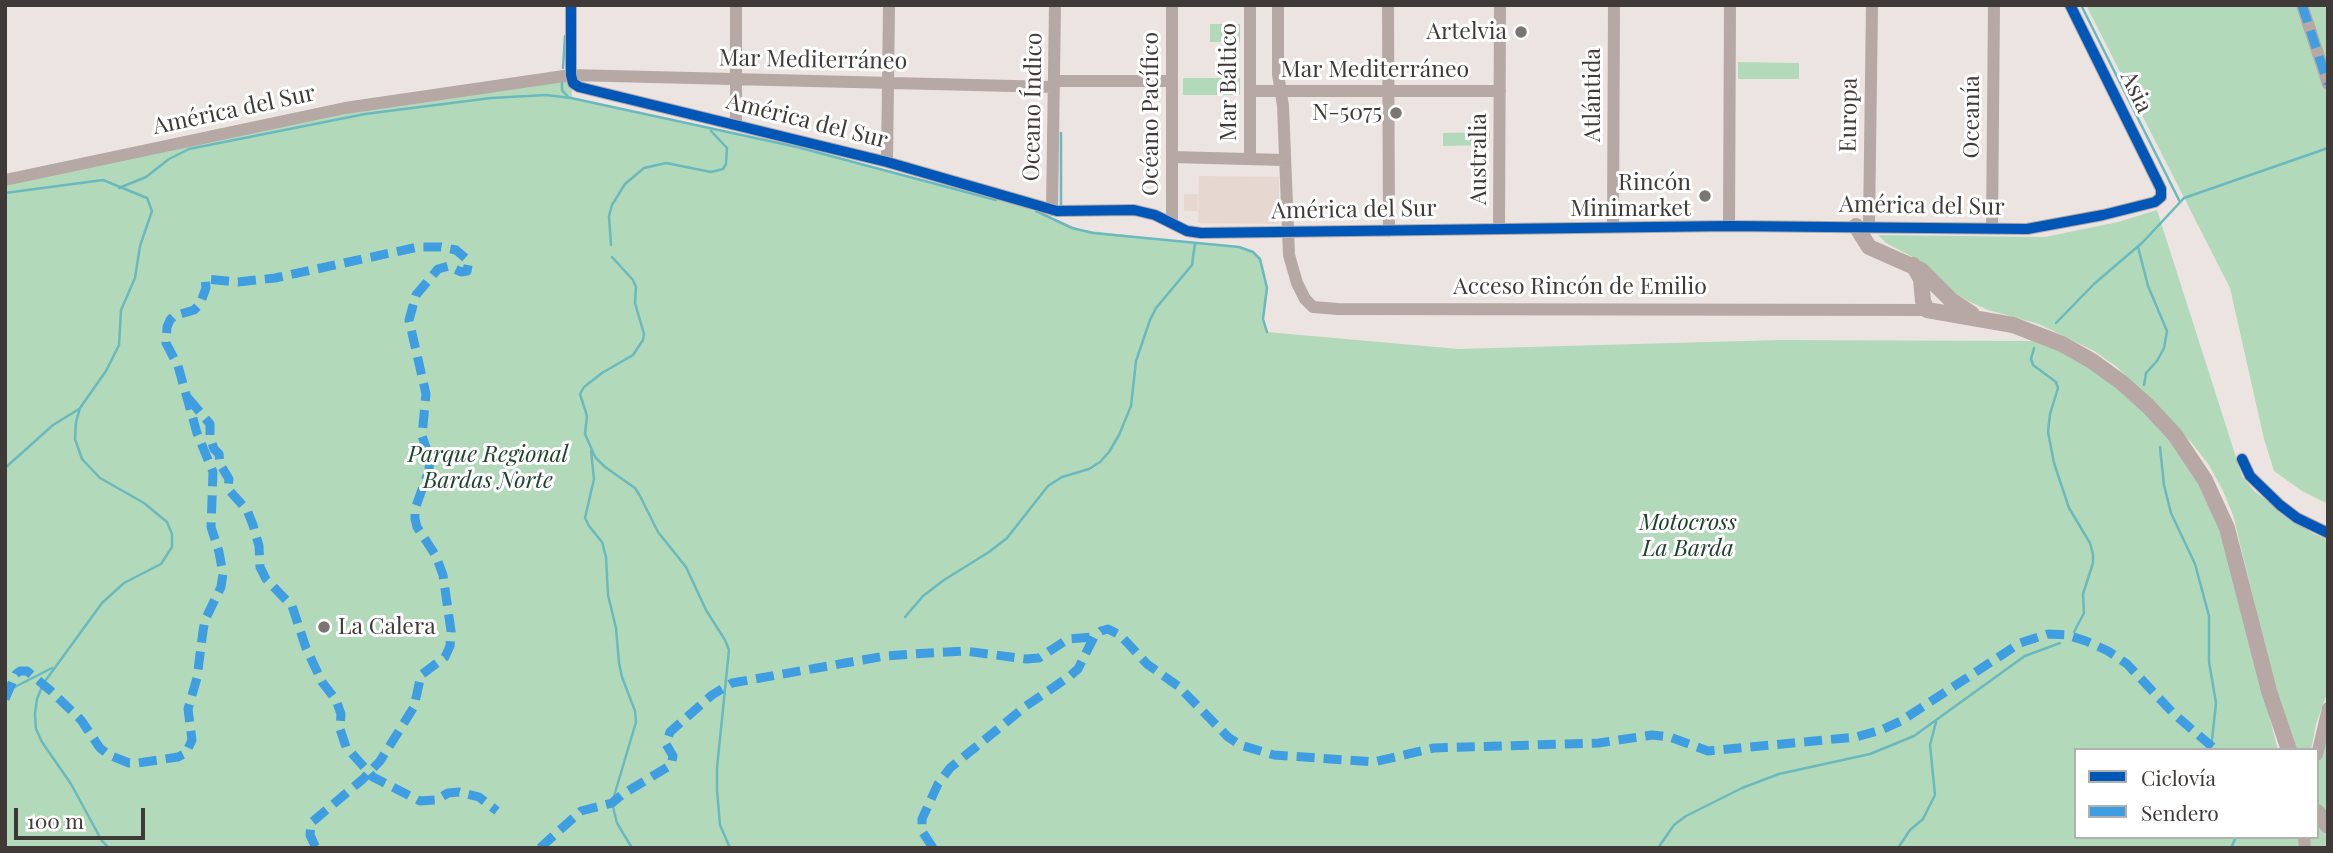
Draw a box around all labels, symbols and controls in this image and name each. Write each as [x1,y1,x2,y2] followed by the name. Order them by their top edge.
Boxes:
[1426,18,1507,46] place label: Artelvia
[1215,23,1243,141] street label: Mar Báltico
[1513,24,1529,40] marker: Artelvia
[1018,32,1048,182] street label: Oceano Índico
[1137,32,1165,196] street label: Océano Pacífico
[719,45,907,75] street label: Mar Mediterráneo
[1579,48,1607,142] street label: Atlántida
[1281,56,1469,84] street label: Mar Mediterráneo
[2114,67,2158,117] street label: Asia
[1958,75,1986,159] street label: Oceanía
[1835,77,1863,153] street label: Europa
[150,79,318,141] street label: América del Sur
[724,88,890,154] street label: América del Sur
[1312,99,1382,127] place label: N-5075
[1388,105,1404,121] marker: N-5075
[1465,113,1493,205] street label: Australia
[1570,169,1691,223] place label: Rincón Minimarket
[1697,188,1713,204] marker: Rincón Minimarket
[1839,191,2005,221] street label: América del Sur
[1271,195,1437,225] street label: América del Sur
[1453,273,1707,301] street label: Acceso Rincón de Emilio
[408,441,568,495] park label: Parque Regional Bardas Norte
[1639,509,1737,563] park label: Motocross La Barda
[338,613,436,641] place label: La Calera
[316,619,332,635] marker: La Calera
[2074,748,2319,839] legend
[2141,763,2216,791] text: Ciclovía
[18,794,149,838] scale bar
[2141,798,2219,826] text: Sendero
[27,806,84,834] text: 100 m

